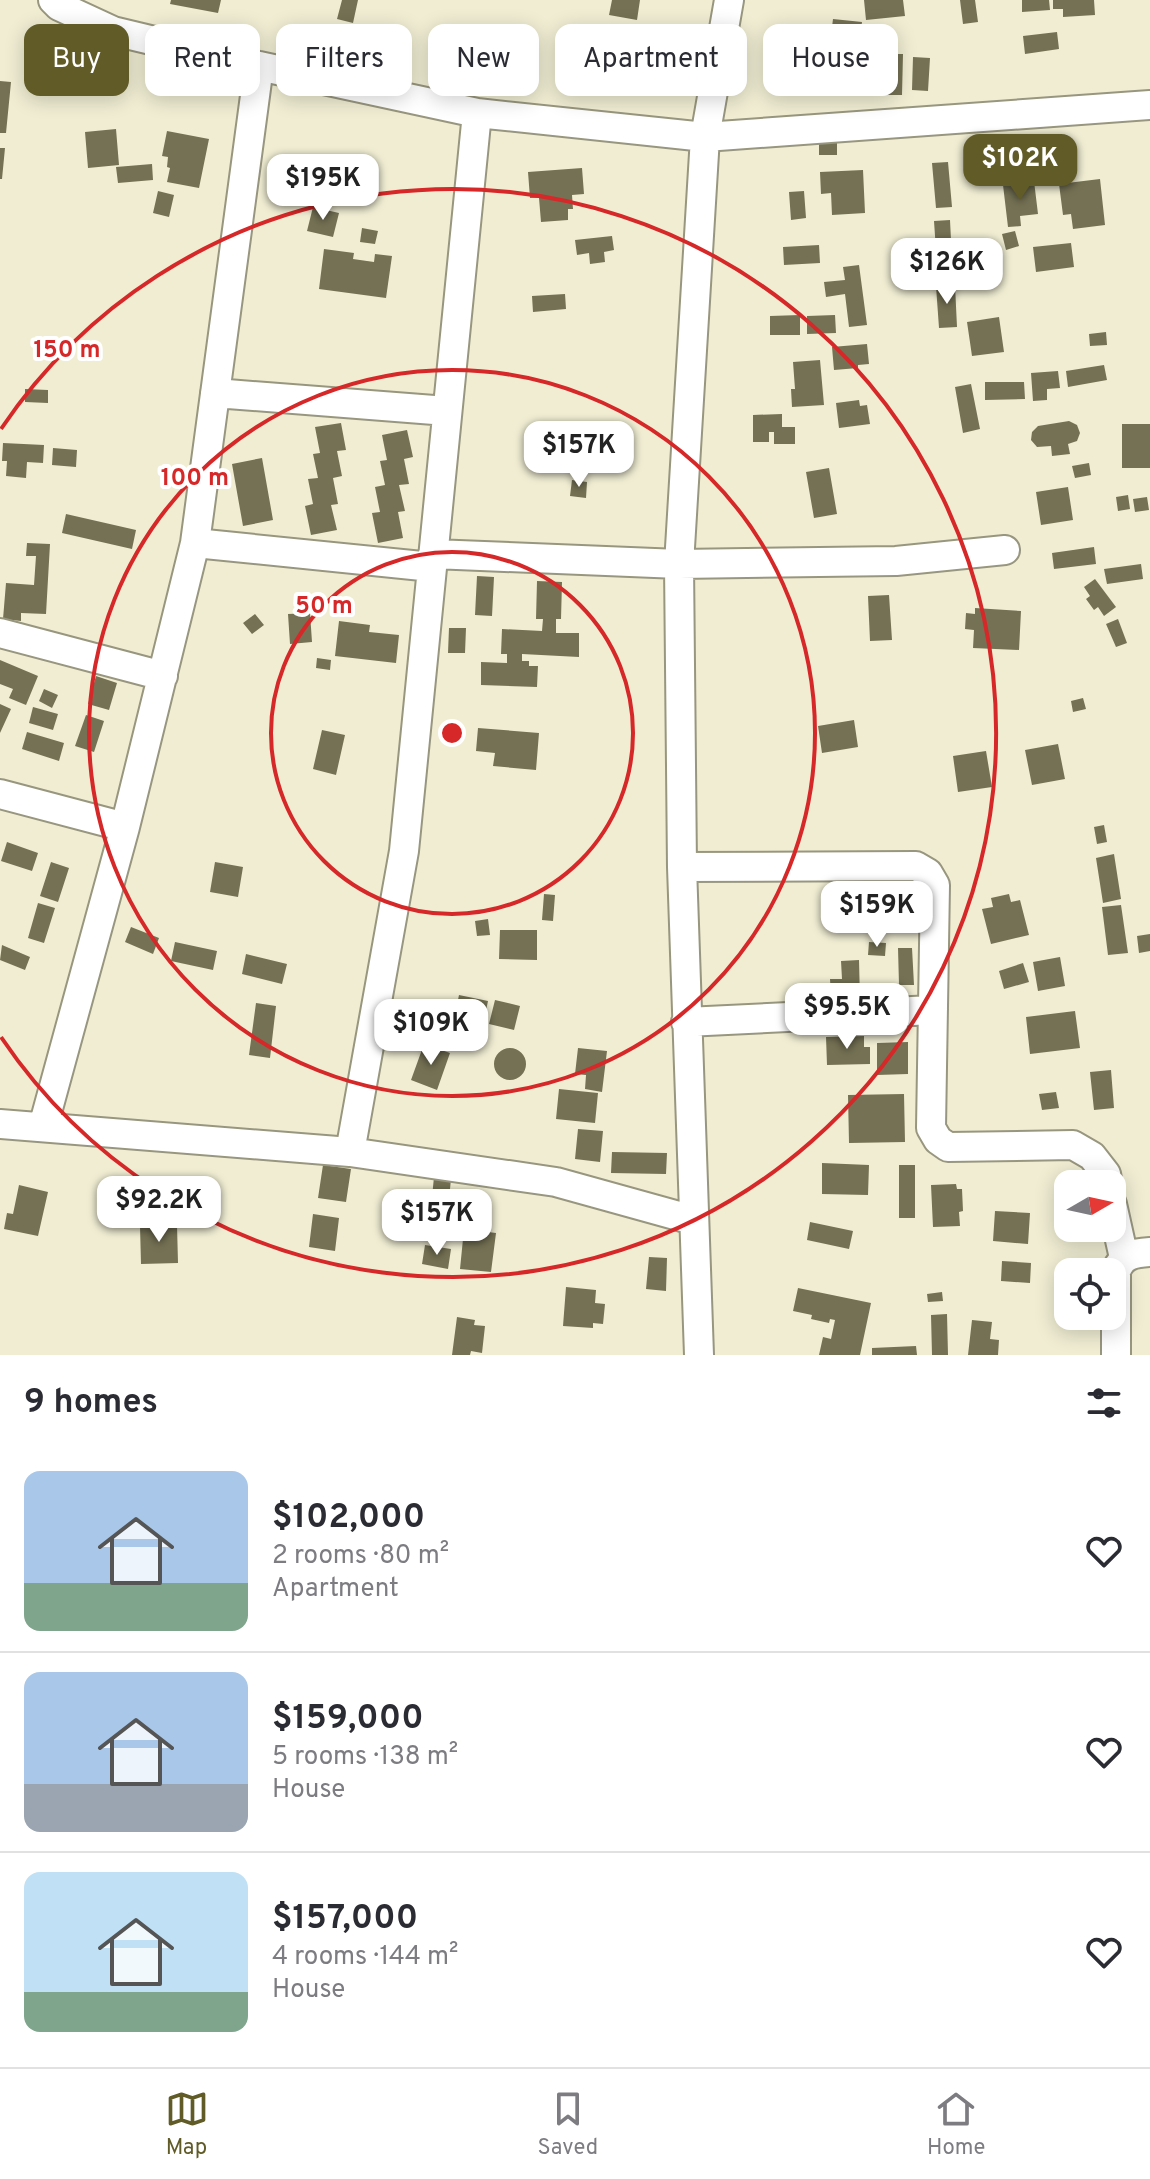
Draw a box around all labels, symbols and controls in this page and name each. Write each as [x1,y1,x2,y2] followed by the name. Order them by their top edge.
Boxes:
[24,24,129,96] chip: Buy
[145,24,260,96] chip: Rent
[276,24,412,96] chip: Filters
[428,24,539,96] chip: New
[555,24,747,96] chip: Apartment
[763,24,898,96] chip: House
[964,134,1076,202] pin: $102K
[981,143,1059,176] text: $102K
[267,154,379,222] pin: $195K
[285,163,361,196] text: $195K
[891,238,1003,306] pin: $126K
[909,247,985,280] text: $126K
[33,336,101,366] text: 150 m
[523,421,635,489] pin: $157K
[542,430,616,463] text: $157K
[161,464,229,494] text: 100 m
[295,592,353,622] text: 50 m
[438,719,466,747] centre of rings
[821,881,933,949] pin: $159K
[839,890,915,923] text: $159K
[782,983,912,1051] pin: $95.5K
[803,992,891,1025] text: $95.5K
[375,999,487,1067] pin: $109K
[392,1008,470,1041] text: $109K
[1054,1170,1126,1242] north arrow
[1054,1170,1126,1330] map controls
[94,1176,224,1244] pin: $92.2K
[115,1185,203,1218] text: $92.2K
[381,1189,493,1257] pin: $157K
[400,1198,474,1231] text: $157K
[1054,1258,1126,1330] button: locate
[1082,1381,1126,1425] icon: filters
[24,1382,158,1425] text: 9 homes
[272,1497,425,1540] text: $102,000
[88,1503,184,1599] icon: home
[1082,1529,1126,1573] icon: heart
[272,1540,449,1573] text: 2 rooms · 80 m²
[272,1573,399,1606] text: Apartment
[272,1698,424,1741] text: $159,000
[88,1704,184,1800] icon: home
[1082,1730,1126,1774] icon: heart
[272,1741,458,1774] text: 5 rooms · 138 m²
[272,1774,345,1807] text: House
[272,1898,418,1941] text: $157,000
[88,1904,184,2000] icon: home
[1082,1930,1126,1974] icon: heart
[272,1941,458,1974] text: 4 rooms · 144 m²
[272,1974,345,2007] text: House
[165,2087,209,2162] tab: Map
[538,2087,598,2162] tab: Saved
[927,2087,985,2162] tab: Home

